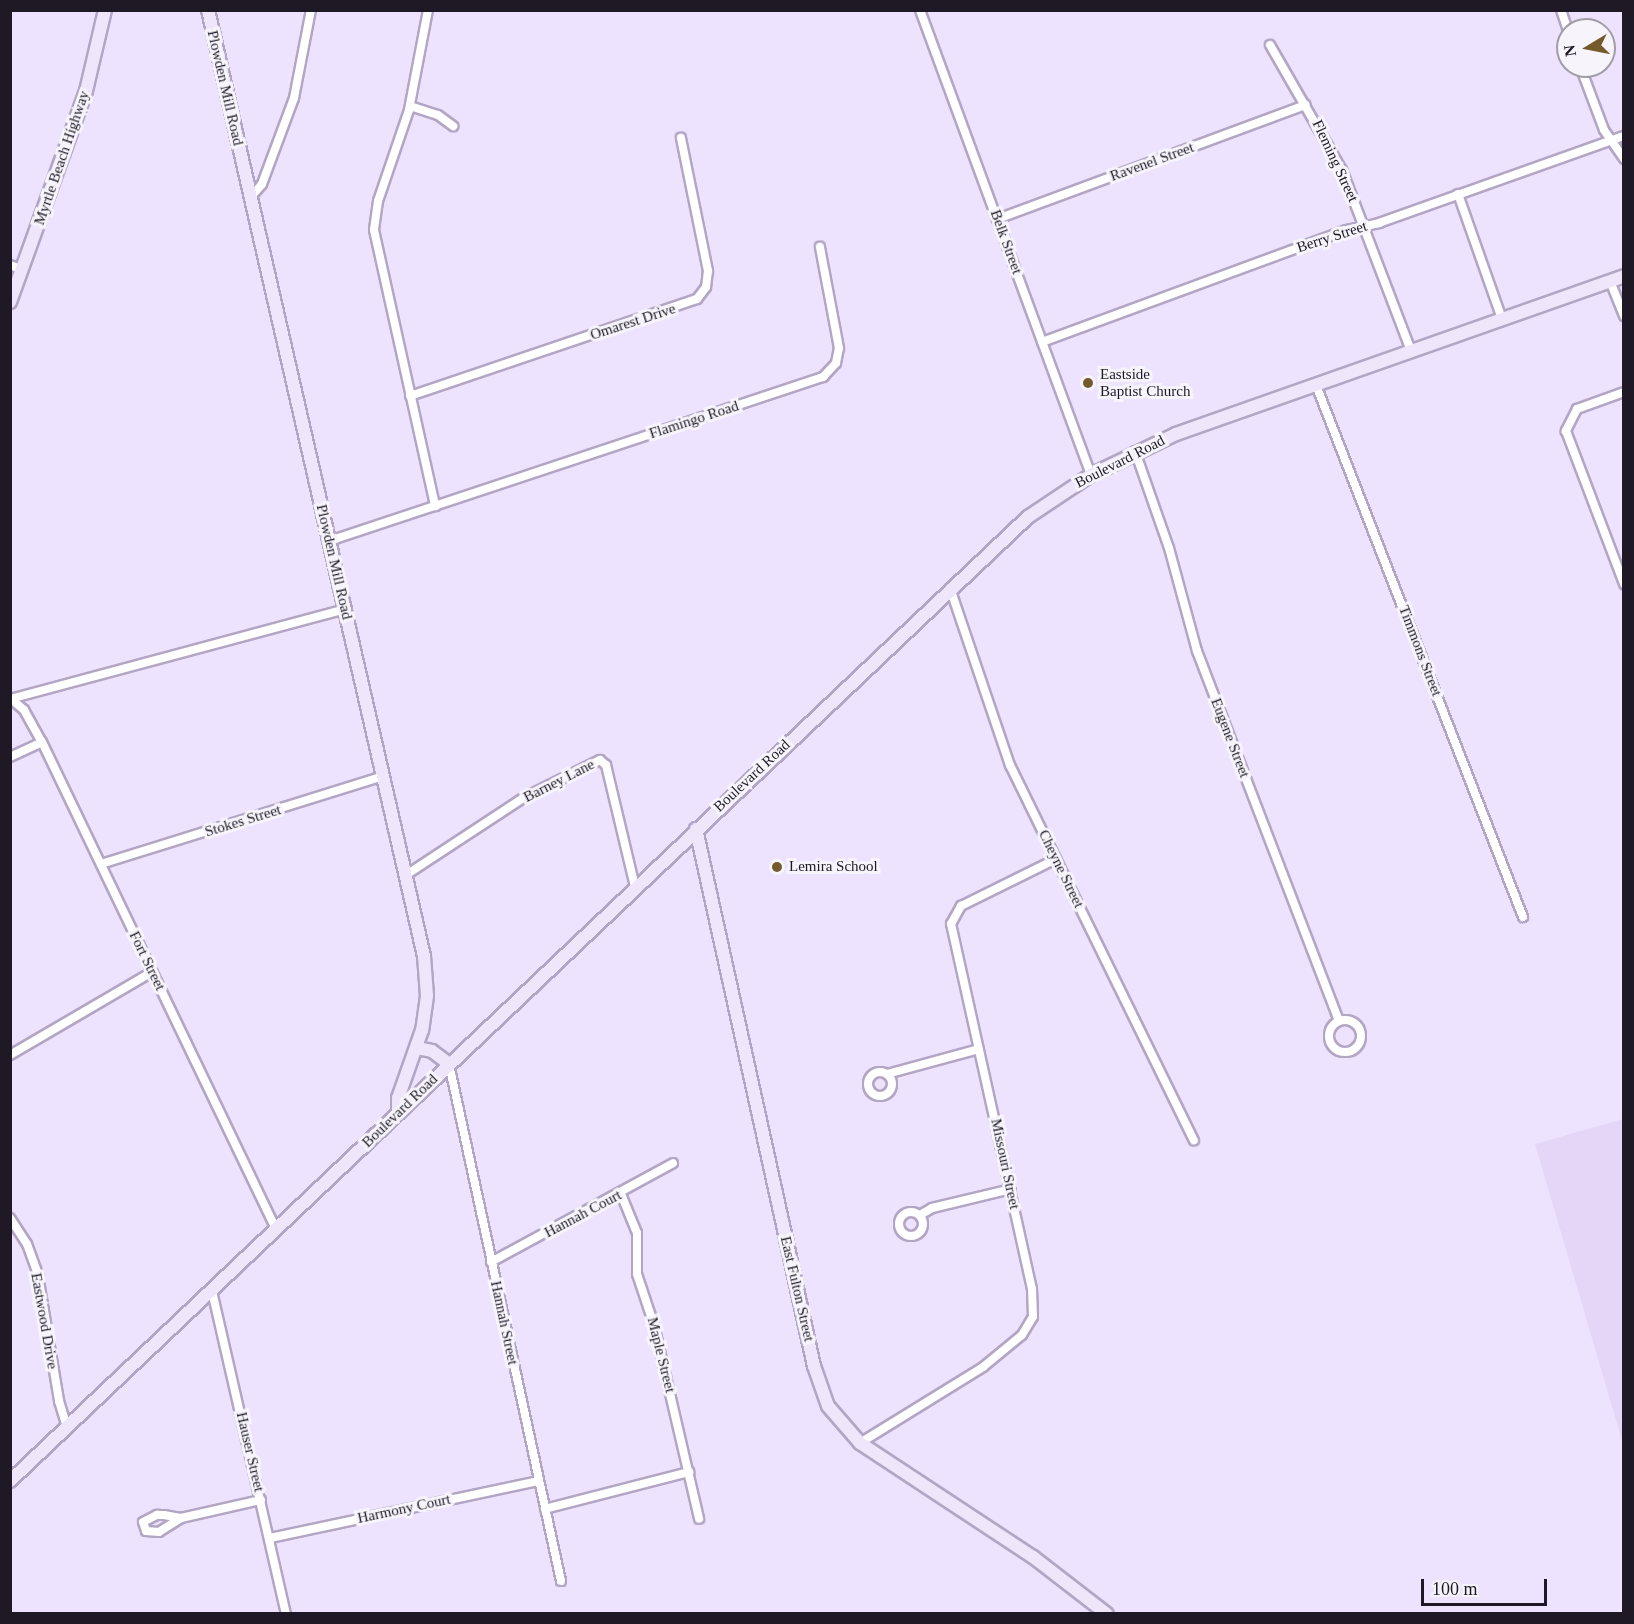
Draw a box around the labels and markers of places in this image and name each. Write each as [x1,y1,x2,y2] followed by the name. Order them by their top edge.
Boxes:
[1100,365,1190,400] place label: Eastside Baptist Church
[1081,376,1095,390] marker: Eastside Baptist Church
[789,858,878,876] place label: Lemira School
[770,860,784,874] marker: Lemira School

